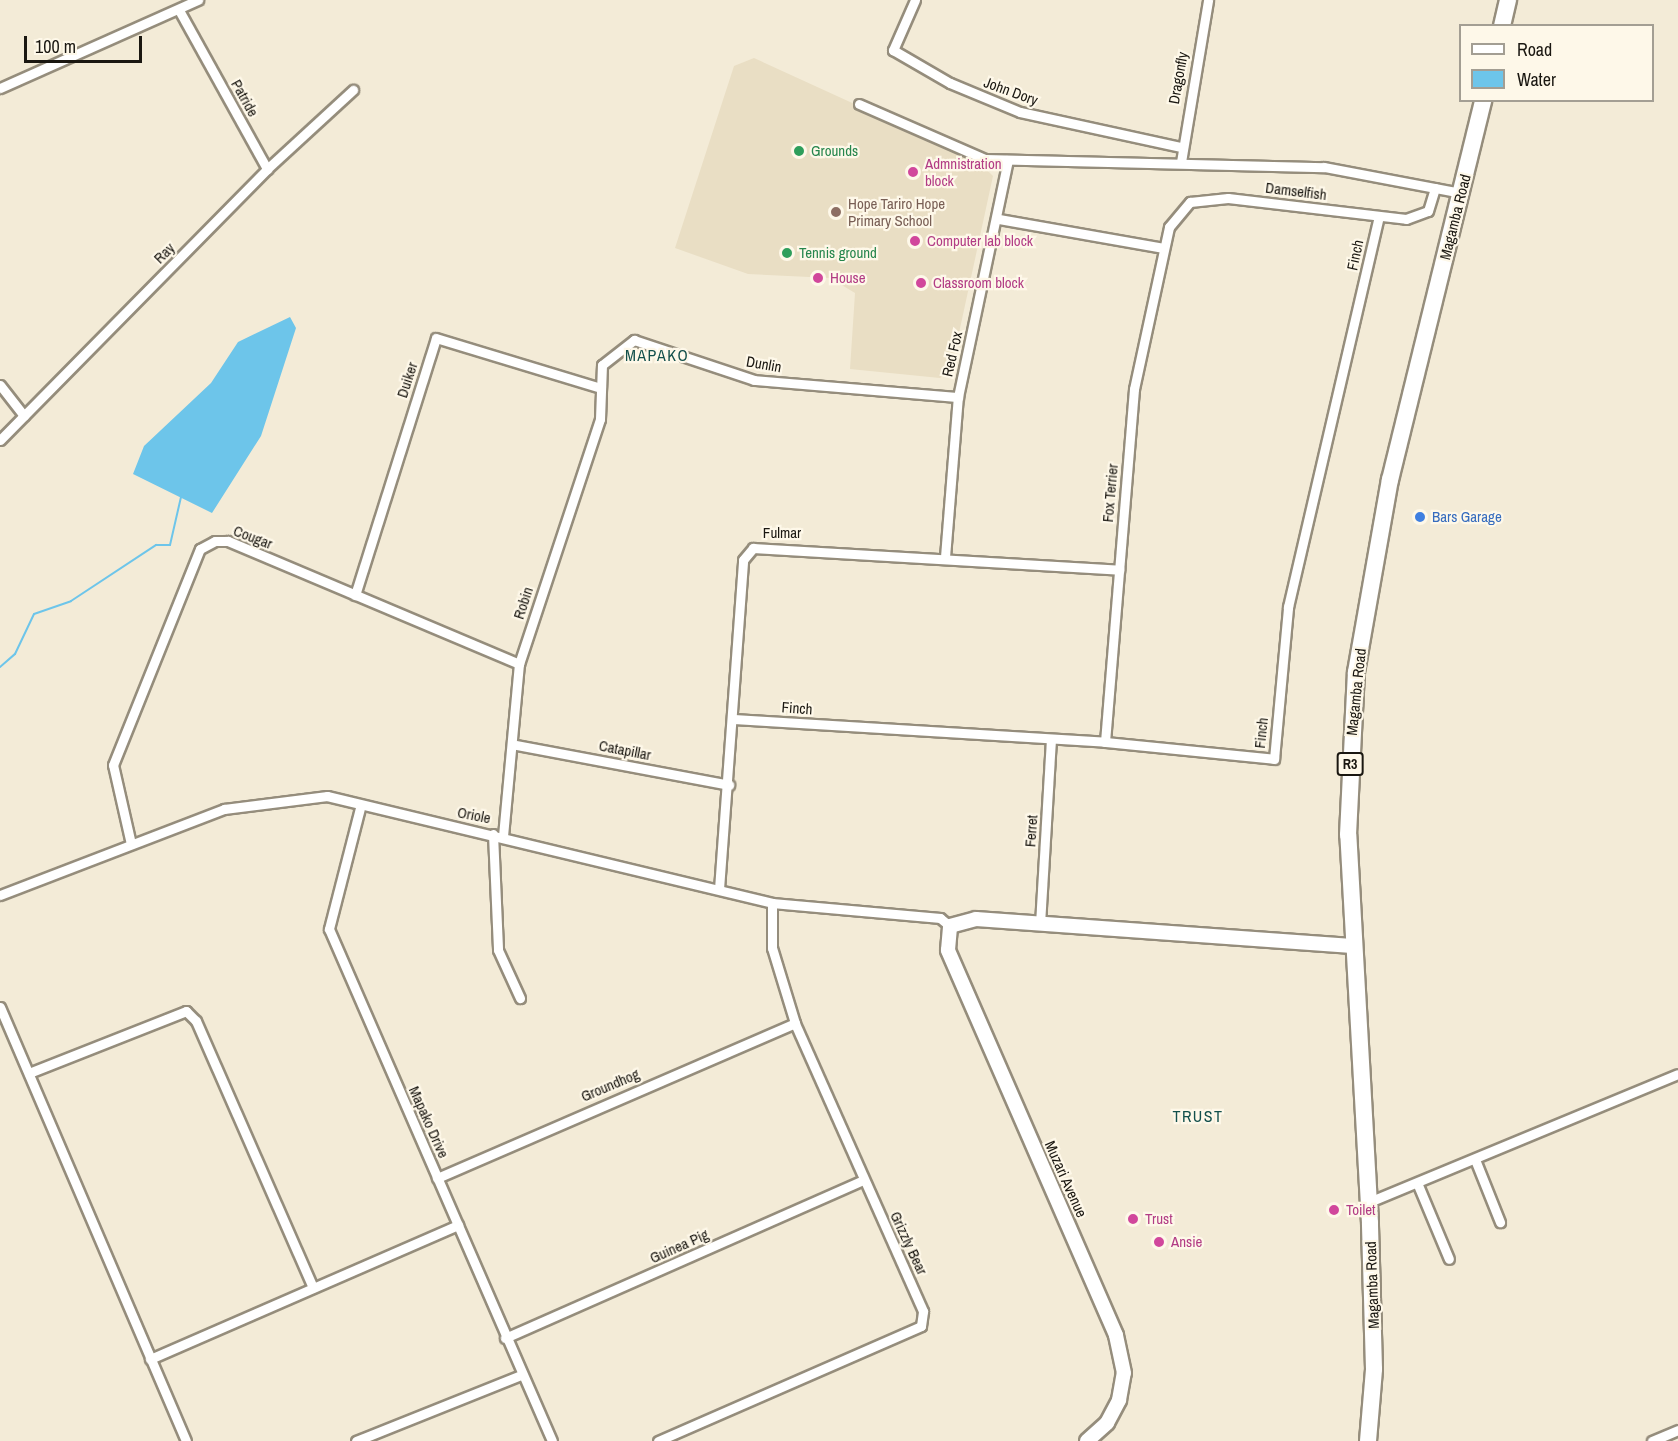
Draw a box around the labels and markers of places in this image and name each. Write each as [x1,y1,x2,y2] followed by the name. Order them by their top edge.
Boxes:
[811,142,858,160] place label: Grounds
[792,144,806,158] marker: Grounds
[925,154,1002,189] place label: Admnistration block
[906,165,920,179] marker: Admnistration block
[848,194,945,229] place label: Hope Tariro Hope Primary School
[829,205,843,219] marker: Hope Tariro Hope Primary School
[927,232,1033,250] place label: Computer lab block
[908,234,922,248] marker: Computer lab block
[799,244,877,262] place label: Tennis ground
[780,246,794,260] marker: Tennis ground
[830,269,866,287] place label: House
[811,271,825,285] marker: House
[933,274,1024,292] place label: Classroom block
[914,276,928,290] marker: Classroom block
[1432,508,1502,526] place label: Bars Garage
[1413,510,1427,524] marker: Bars Garage
[1346,1201,1375,1219] place label: Toilet
[1327,1203,1341,1217] marker: Toilet
[1145,1210,1173,1228] place label: Trust
[1126,1212,1140,1226] marker: Trust
[1171,1233,1202,1251] place label: Ansie
[1152,1235,1166,1249] marker: Ansie

